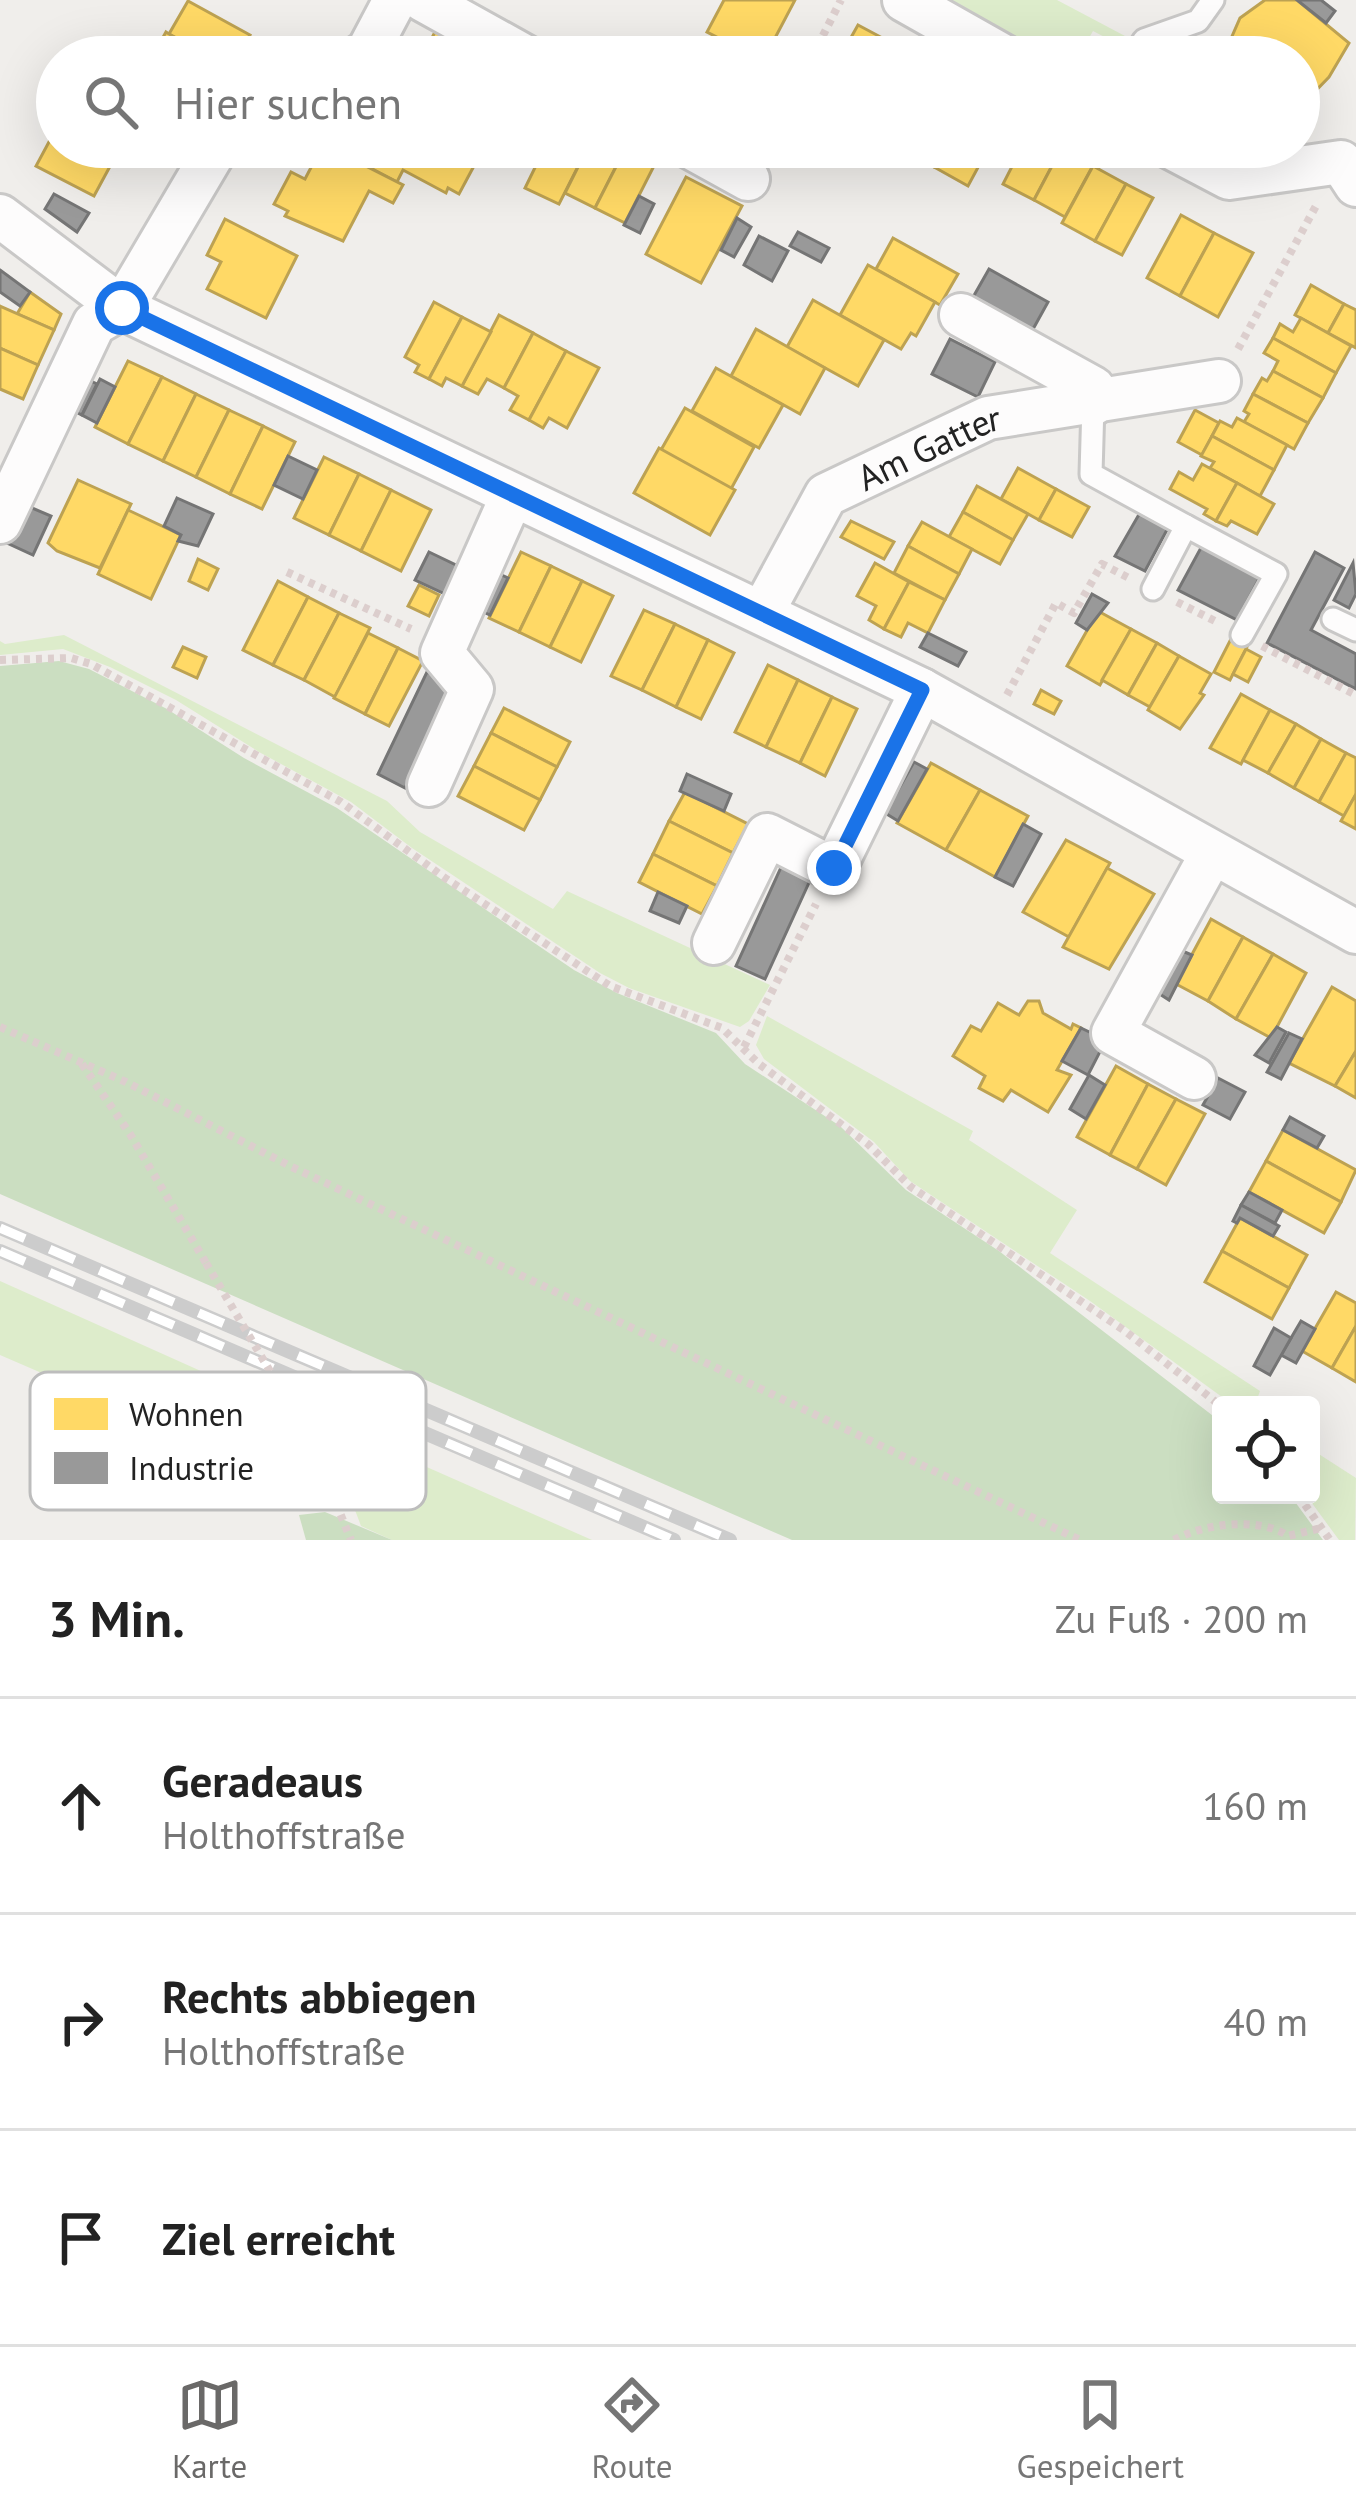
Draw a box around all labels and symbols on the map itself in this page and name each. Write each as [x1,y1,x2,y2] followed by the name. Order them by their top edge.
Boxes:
[95,281,149,335] route start
[849,393,1003,500] street label: Am Gatter
[807,841,861,895] route end
[30,1372,426,1510] legend
[129,1392,244,1435] text: Wohnen
[129,1446,254,1489] text: Industrie

